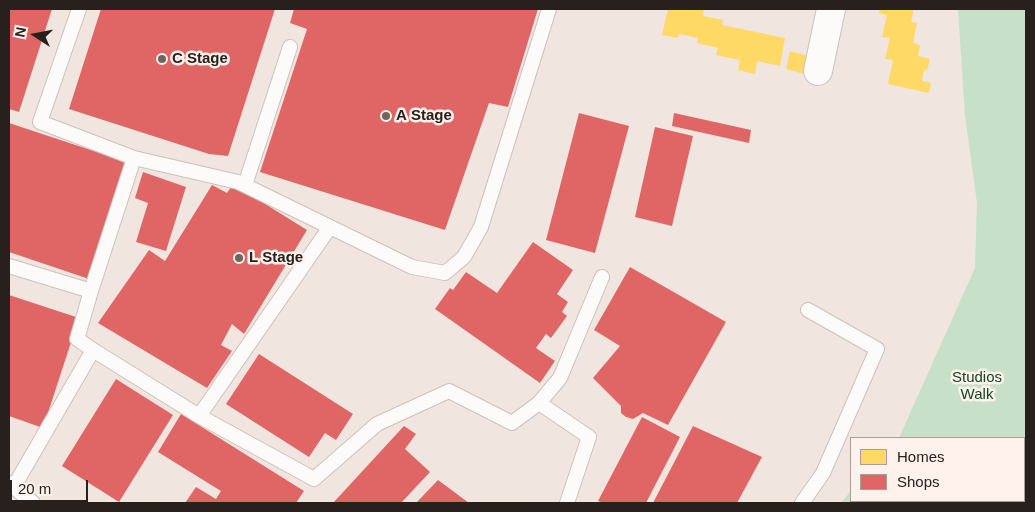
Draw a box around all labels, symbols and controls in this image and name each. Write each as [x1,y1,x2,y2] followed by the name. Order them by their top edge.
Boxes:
[10,10,60,60] north arrow
[11,26,29,39] text: N
[172,50,228,68] place label: C Stage
[156,53,168,65] marker: C Stage
[396,107,452,125] place label: A Stage
[380,110,392,122] marker: A Stage
[249,249,303,267] place label: L Stage
[233,252,245,264] marker: L Stage
[952,369,1002,404] park label: Studios Walk
[850,437,1025,502] legend
[897,448,945,465] text: Homes
[12,470,90,502] scale bar
[897,473,940,490] text: Shops
[18,480,51,497] text: 20 m

